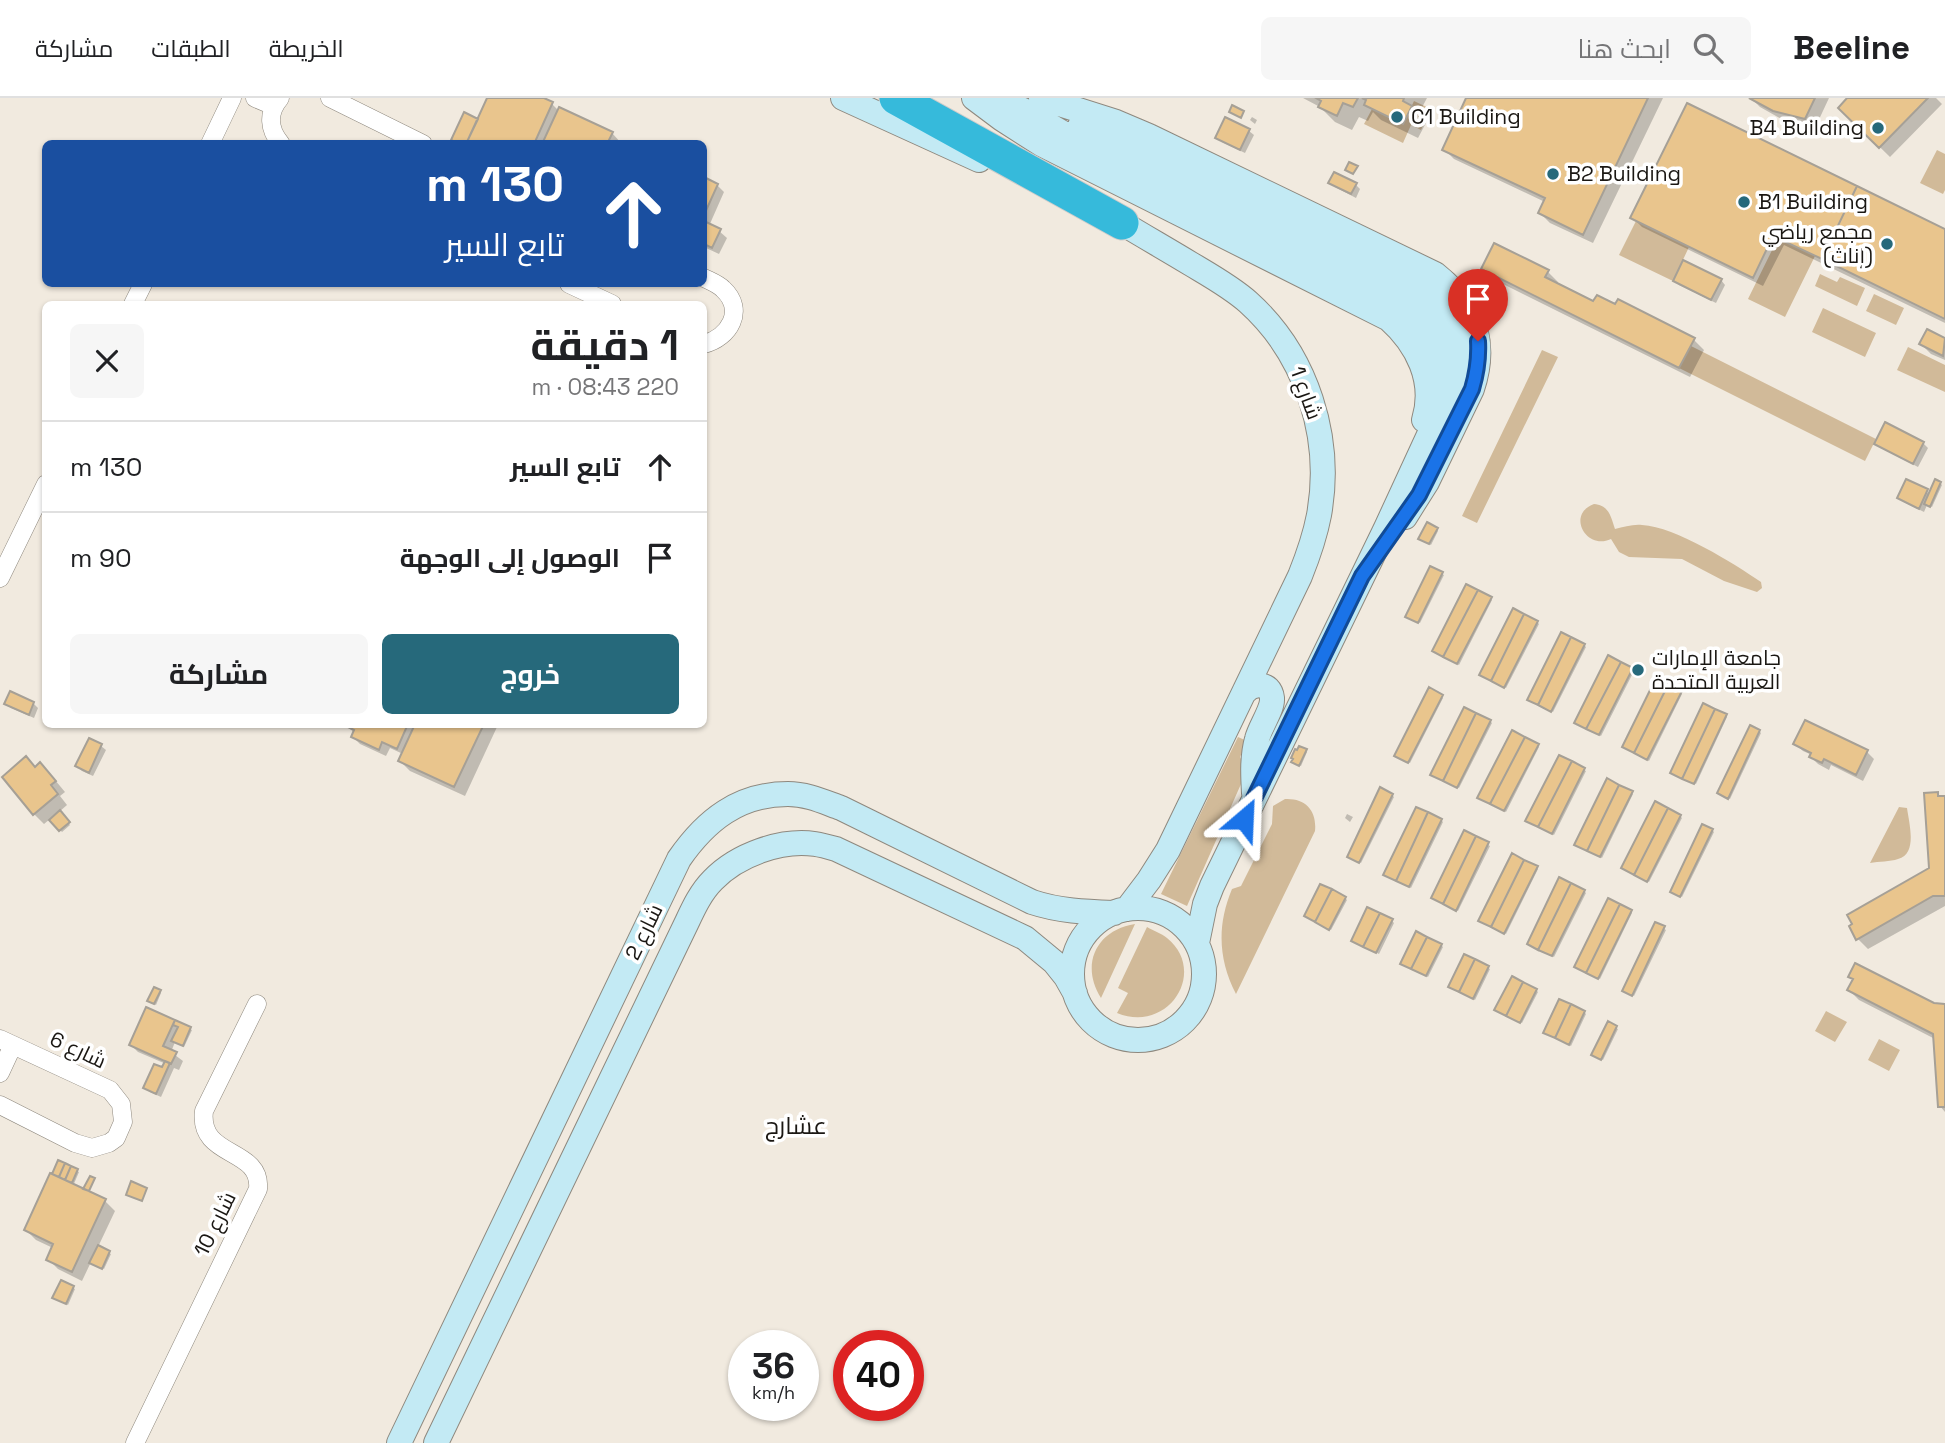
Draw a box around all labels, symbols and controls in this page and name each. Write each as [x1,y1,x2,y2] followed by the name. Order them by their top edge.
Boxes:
[1261,17,1751,80] search box
[1793,27,1910,69] text: Beeline
[1689,29,1727,67] icon: search
[1578,32,1671,66] text: ابحث هنا
[35,33,113,64] text: مشاركة
[151,33,231,64] text: الطبقات
[269,33,344,64] text: الخريطة
[1411,103,1521,130] place label: C1 Building
[1389,109,1405,125] marker: C1 Building
[1750,114,1864,141] place label: B4 Building
[1870,120,1886,136] marker: B4 Building
[426,153,564,215] text: 130 m
[1567,160,1681,187] place label: B2 Building
[1545,166,1561,182] marker: B2 Building
[588,168,679,259] icon: ahead
[1758,188,1868,215] place label: B1 Building
[1736,194,1752,210] marker: B1 Building
[1762,218,1873,269] place label: مجمع رياضي (إناث)
[445,225,564,265] text: تابع السير
[1879,236,1895,252] marker: مجمع رياضي (إناث)
[1448,269,1508,341] pin
[1459,280,1497,318] icon: arrive
[531,319,679,372] text: 1 دقيقة
[70,324,144,398] button: close
[1283,362,1329,424] street label: شارع 1
[532,372,679,402] text: 220 m · 08:43
[641,448,679,486] icon: ahead
[70,450,142,484] text: 130 m
[510,450,620,484] text: تابع السير
[641,539,679,577] icon: arrive
[70,541,132,575] text: 90 m
[400,541,620,575] text: الوصول إلى الوجهة
[70,634,368,714] button: مشاركة
[382,634,679,714] button: خروج
[1652,644,1781,695] place label: جامعة الإمارات العربية المتحدة
[1630,662,1646,678] marker: جامعة الإمارات العربية المتحدة
[1207,782,1281,856] position arrow
[619,899,669,965] street label: شارع 2
[45,1025,111,1075] street label: شارع 6
[765,1110,827,1142] district label: عشارج
[187,1187,243,1261] street label: شارع 10
[833,1330,924,1421] speed limit sign: 40
[752,1344,795,1388] text: 36
[752,1381,795,1404] text: km/h

